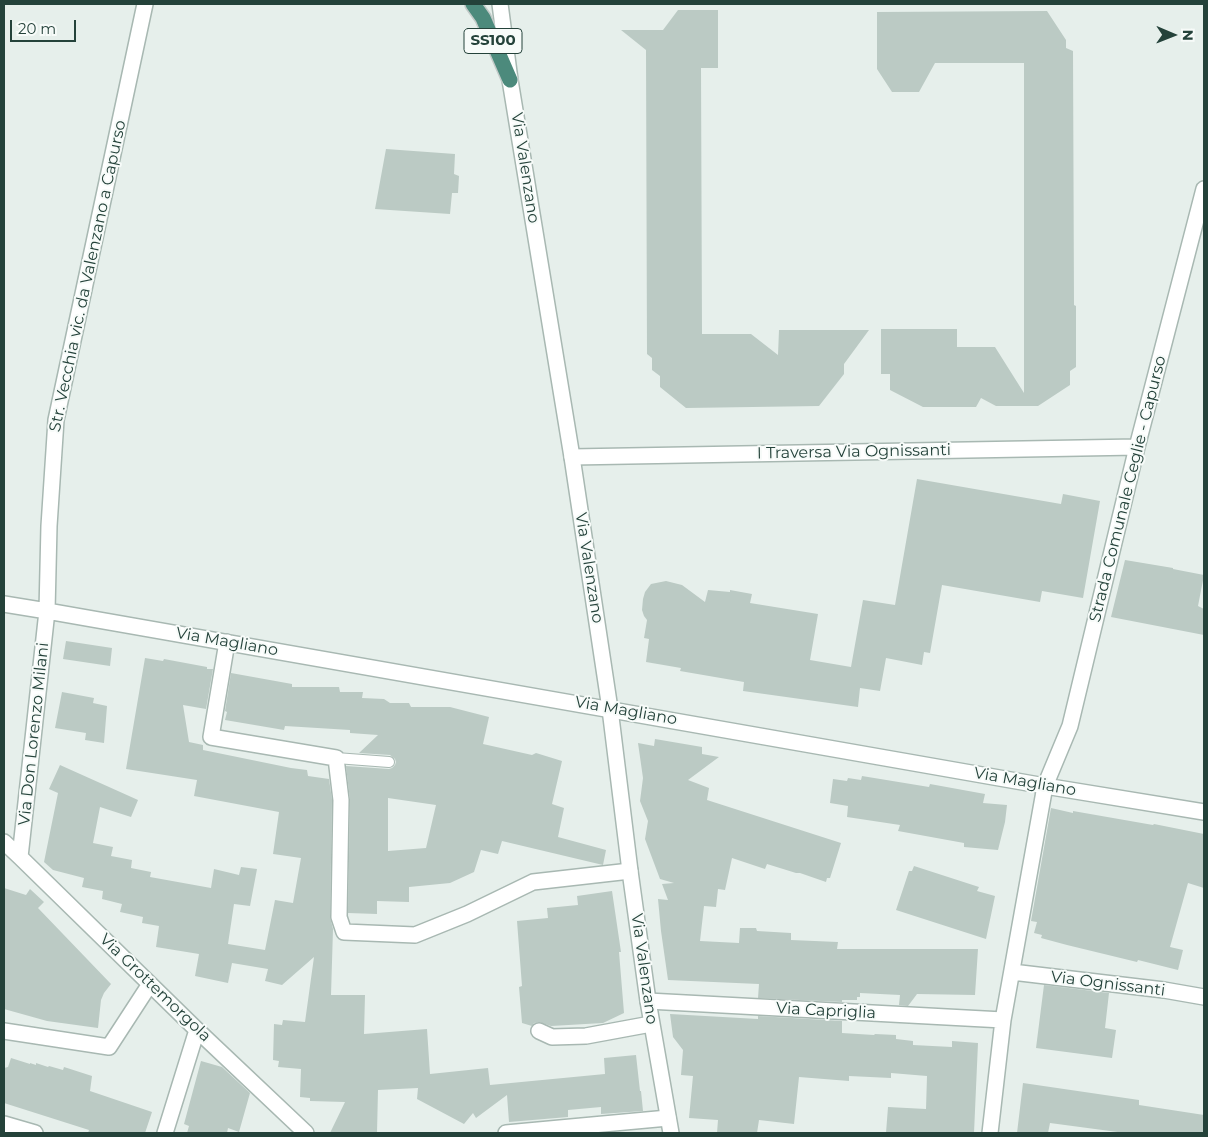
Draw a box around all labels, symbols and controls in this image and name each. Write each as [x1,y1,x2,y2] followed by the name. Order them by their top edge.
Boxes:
[12,10,79,42] scale bar
[1148,10,1198,60] north arrow
[18,19,56,38] text: 20 m
[464,28,522,54] road number: SS100
[1179,29,1197,41] text: N
[507,111,543,225] street label: Via Valenzano
[46,118,130,434] street label: Str. Vecchia vic. da Valenzano a Capurso
[1086,354,1170,624] street label: Strada Comunale Ceglie - Capurso
[757,441,951,463] street label: I Traversa Via Ognissanti
[571,511,607,625] street label: Via Valenzano
[174,624,280,660] street label: Via Magliano
[15,642,53,826] street label: Via Don Lorenzo Milani
[573,693,679,729] street label: Via Magliano
[972,764,1078,800] street label: Via Magliano
[627,912,661,1026] street label: Via Valenzano
[95,930,215,1046] street label: Via Grottemorgola
[1050,967,1166,1001] street label: Via Ognissanti
[776,999,876,1023] street label: Via Capriglia

